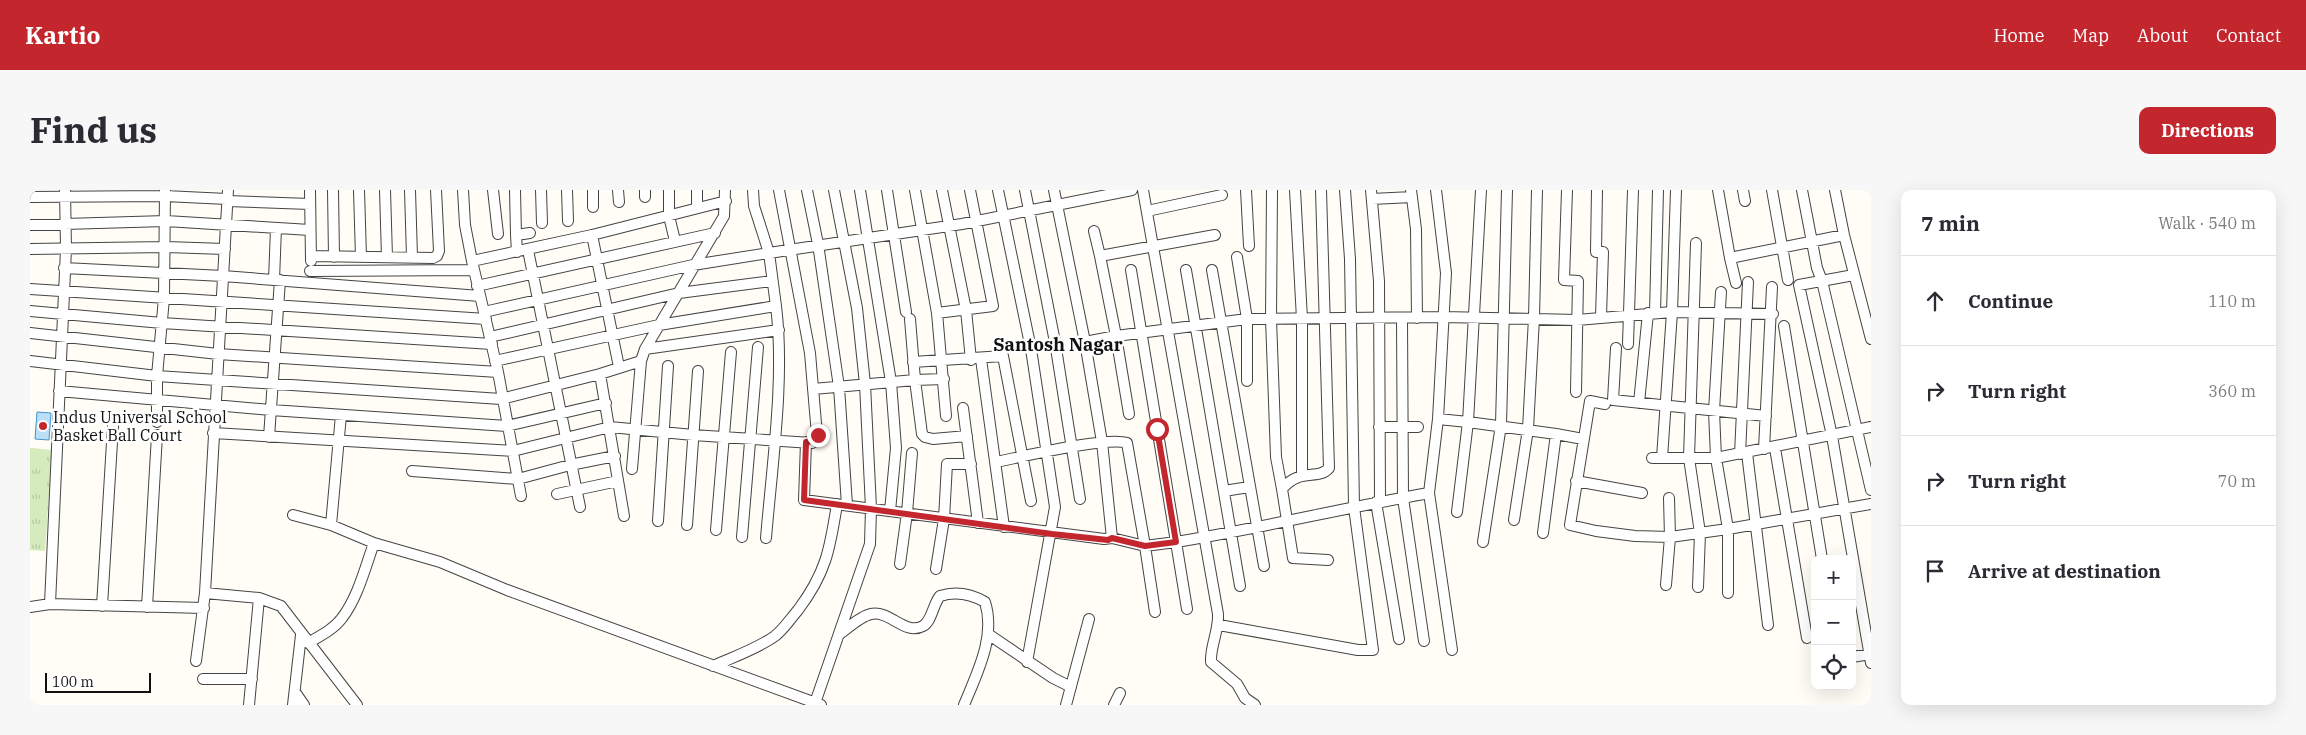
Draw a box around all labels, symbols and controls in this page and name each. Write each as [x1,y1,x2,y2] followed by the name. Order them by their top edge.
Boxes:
[25,19,100,51] text: Kartio
[1993,24,2045,47] text: Home
[2073,24,2109,47] text: Map
[2137,24,2188,47] text: About
[2216,24,2281,47] text: Contact
[30,107,157,153] text: Find us
[2139,107,2276,154] button: Directions
[1921,209,1980,237] text: 7 min
[2158,213,2256,233] text: Walk · 540 m
[1921,287,1949,315] icon: ahead
[1968,289,2053,313] text: Continue
[2208,291,2256,311] text: 110 m
[993,333,1123,356] district label: Santosh Nagar
[1921,377,1949,405] icon: right
[1968,379,2066,403] text: Turn right
[2208,381,2256,401] text: 360 m
[53,407,227,445] place label: Indus Universal School Basket Ball Court
[1146,418,1169,441] route start
[37,420,49,432] marker: Indus Universal School Basket Ball Court
[807,424,830,447] route end
[1921,467,1949,495] icon: right
[1968,469,2066,493] text: Turn right
[2218,471,2256,491] text: 70 m
[1811,555,1856,690] map controls
[1811,555,1856,600] button: +
[1921,557,1949,585] icon: arrive
[1968,559,2161,583] text: Arrive at destination
[1811,600,1856,645] button: −
[1811,645,1856,690] button: locate
[45,670,151,693] scale bar
[52,673,94,691] text: 100 m

